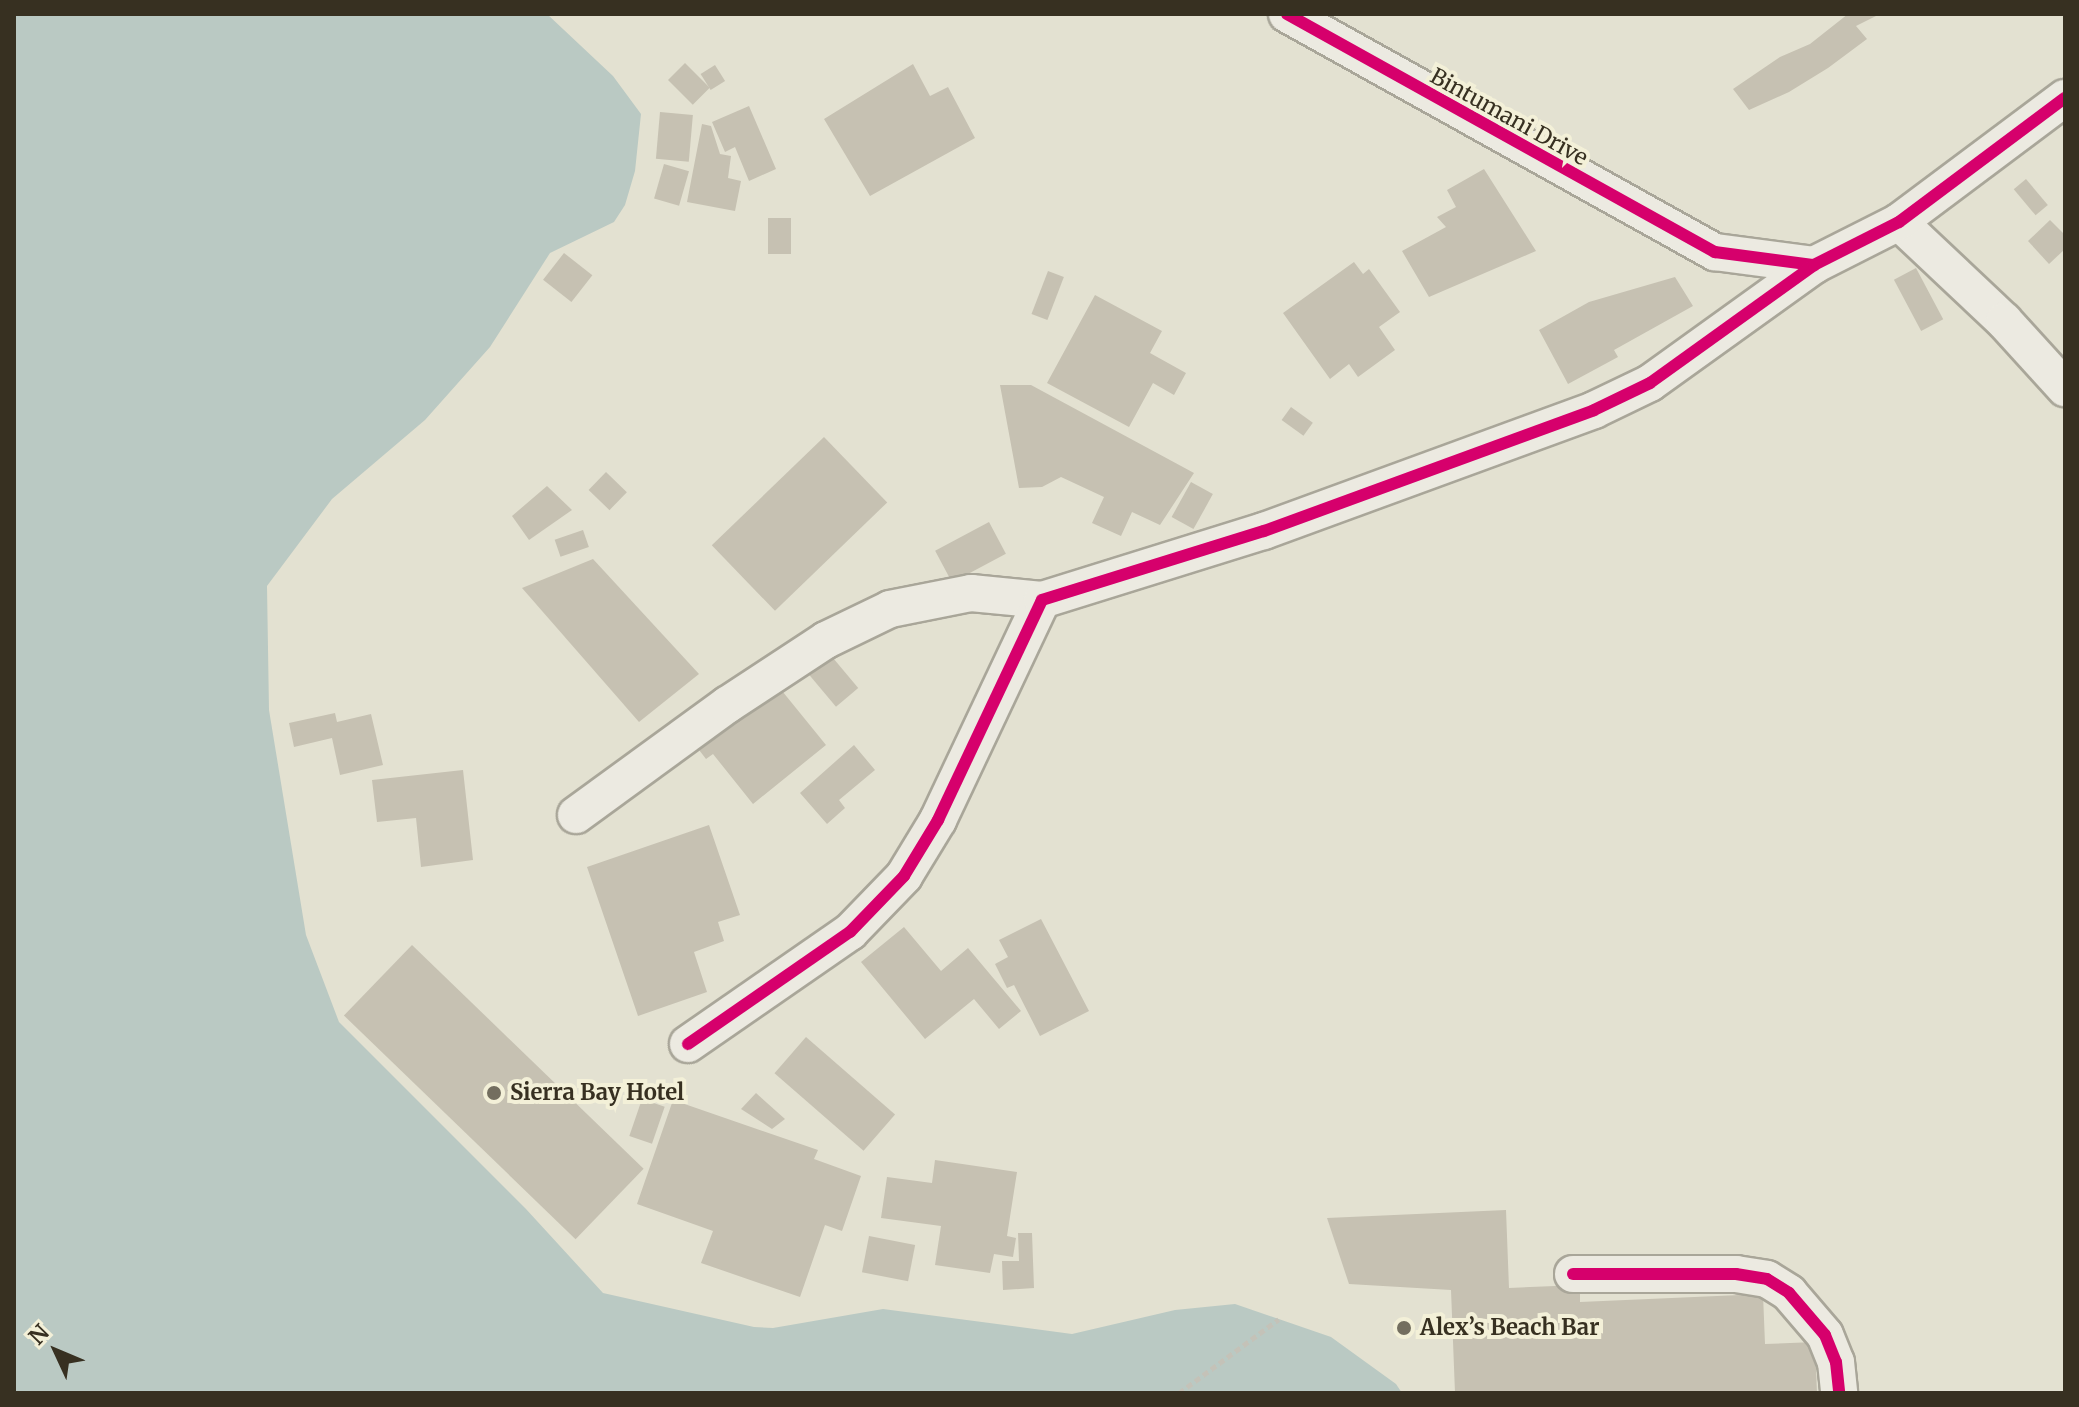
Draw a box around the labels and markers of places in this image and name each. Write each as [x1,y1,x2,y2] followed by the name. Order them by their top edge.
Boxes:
[510,1080,684,1106] place label: Sierra Bay Hotel
[485,1084,503,1102] marker: Sierra Bay Hotel
[1420,1315,1599,1341] place label: Alex’s Beach Bar
[1395,1319,1413,1337] marker: Alex’s Beach Bar

